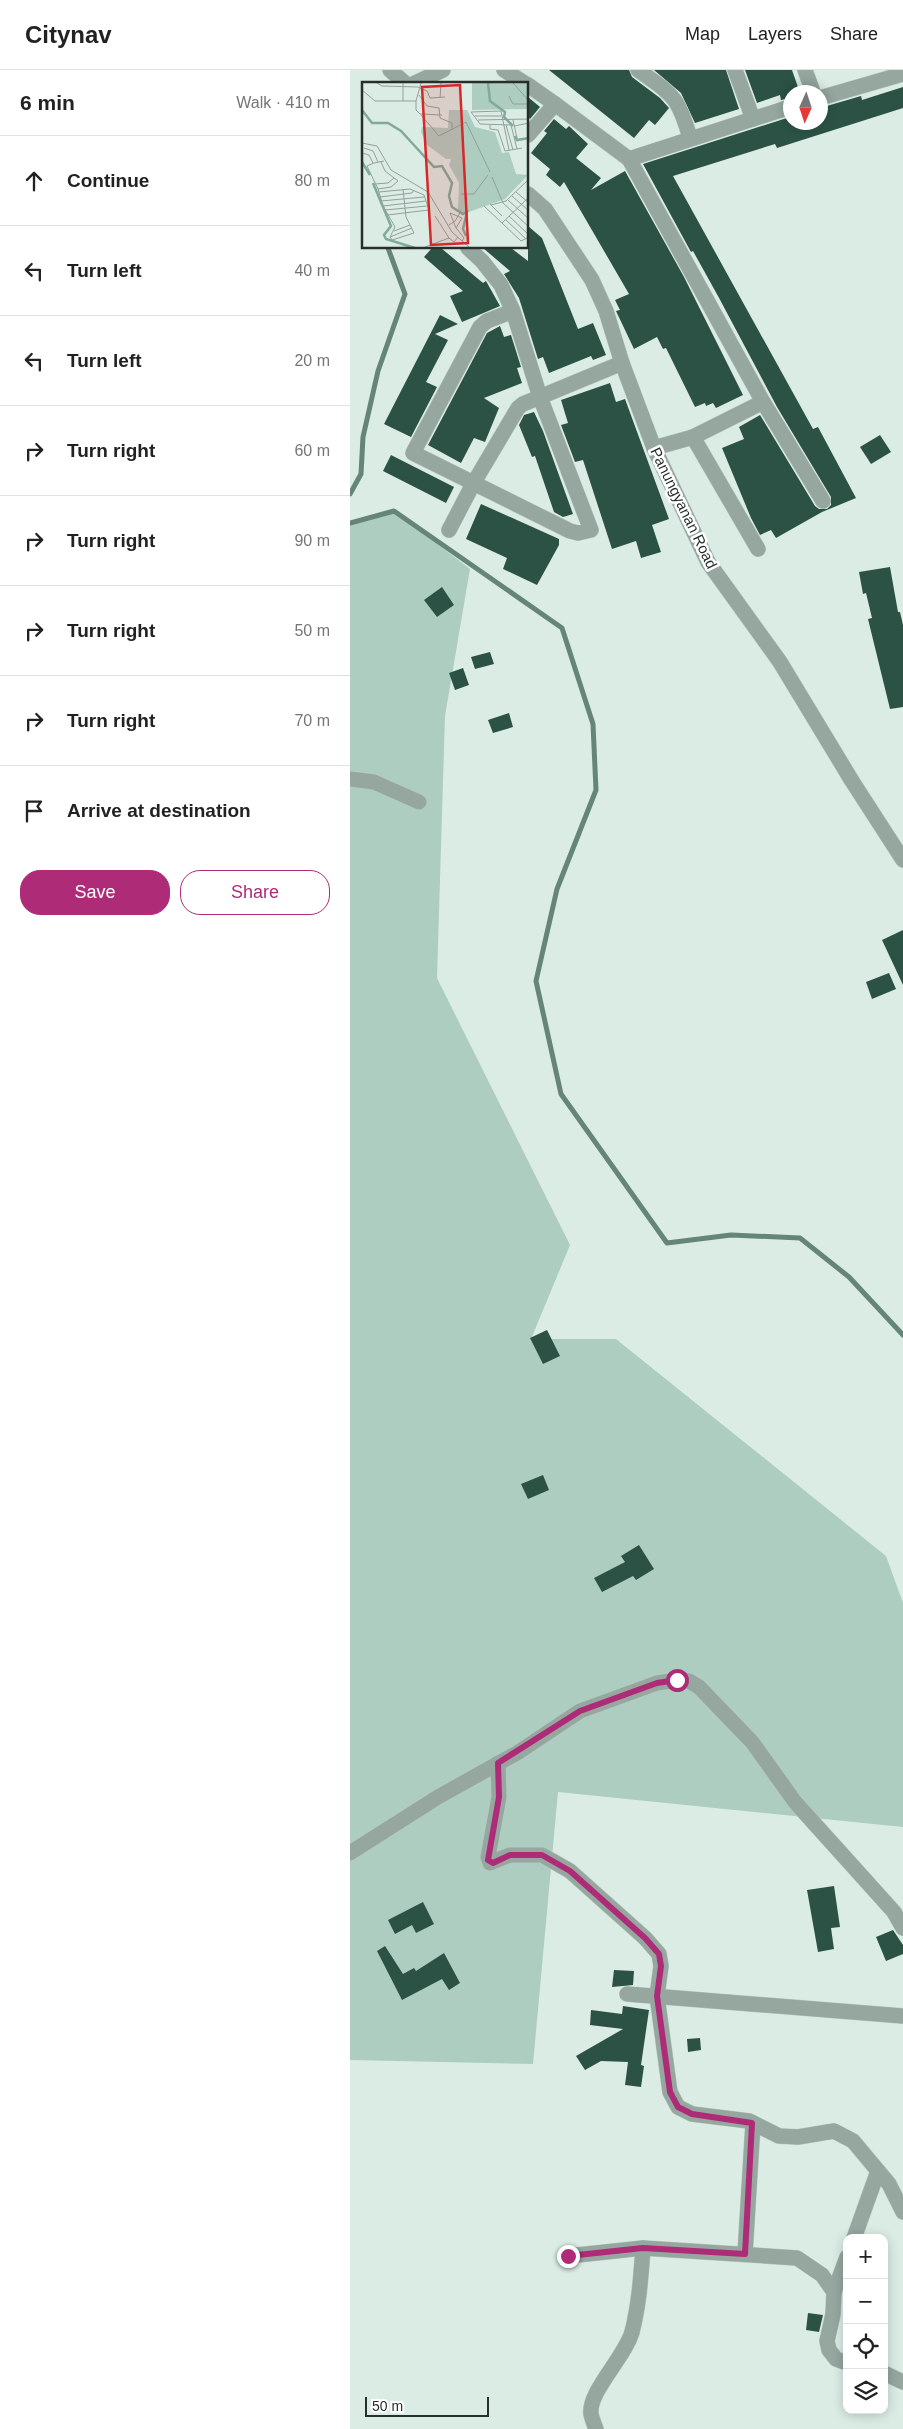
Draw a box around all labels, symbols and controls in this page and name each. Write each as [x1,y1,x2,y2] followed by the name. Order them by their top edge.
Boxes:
[25,21,112,48] text: Citynav
[685,24,720,44] text: Map
[748,24,802,44] text: Layers
[830,24,878,44] text: Share
[362,82,529,249] inset map
[783,85,828,130] north arrow
[20,91,75,114] text: 6 min
[236,94,330,111] text: Walk · 410 m
[20,167,48,195] icon: ahead
[67,170,149,191] text: Continue
[294,172,330,189] text: 80 m
[20,257,48,285] icon: left
[67,260,142,281] text: Turn left
[294,262,330,279] text: 40 m
[20,347,48,375] icon: left
[67,350,142,371] text: Turn left
[294,352,330,369] text: 20 m
[20,437,48,465] icon: right
[67,440,155,461] text: Turn right
[294,442,330,459] text: 60 m
[647,445,721,571] street label: Panungyanan Road
[20,527,48,555] icon: right
[67,530,155,551] text: Turn right
[294,532,330,549] text: 90 m
[20,617,48,645] icon: right
[67,620,155,641] text: Turn right
[294,622,330,639] text: 50 m
[20,707,48,735] icon: right
[67,710,155,731] text: Turn right
[294,712,330,729] text: 70 m
[20,797,48,825] icon: arrive
[67,800,251,821] text: Arrive at destination
[20,870,170,915] button: Save
[180,870,330,915] button: Share
[666,1669,689,1692] route start
[843,2234,888,2414] map controls
[843,2234,888,2279] button: +
[557,2245,580,2268] route end
[843,2279,888,2324] button: −
[843,2324,888,2369] button: locate
[843,2369,888,2414] button: layers
[365,2394,489,2417] scale bar
[372,2398,403,2414] text: 50 m

